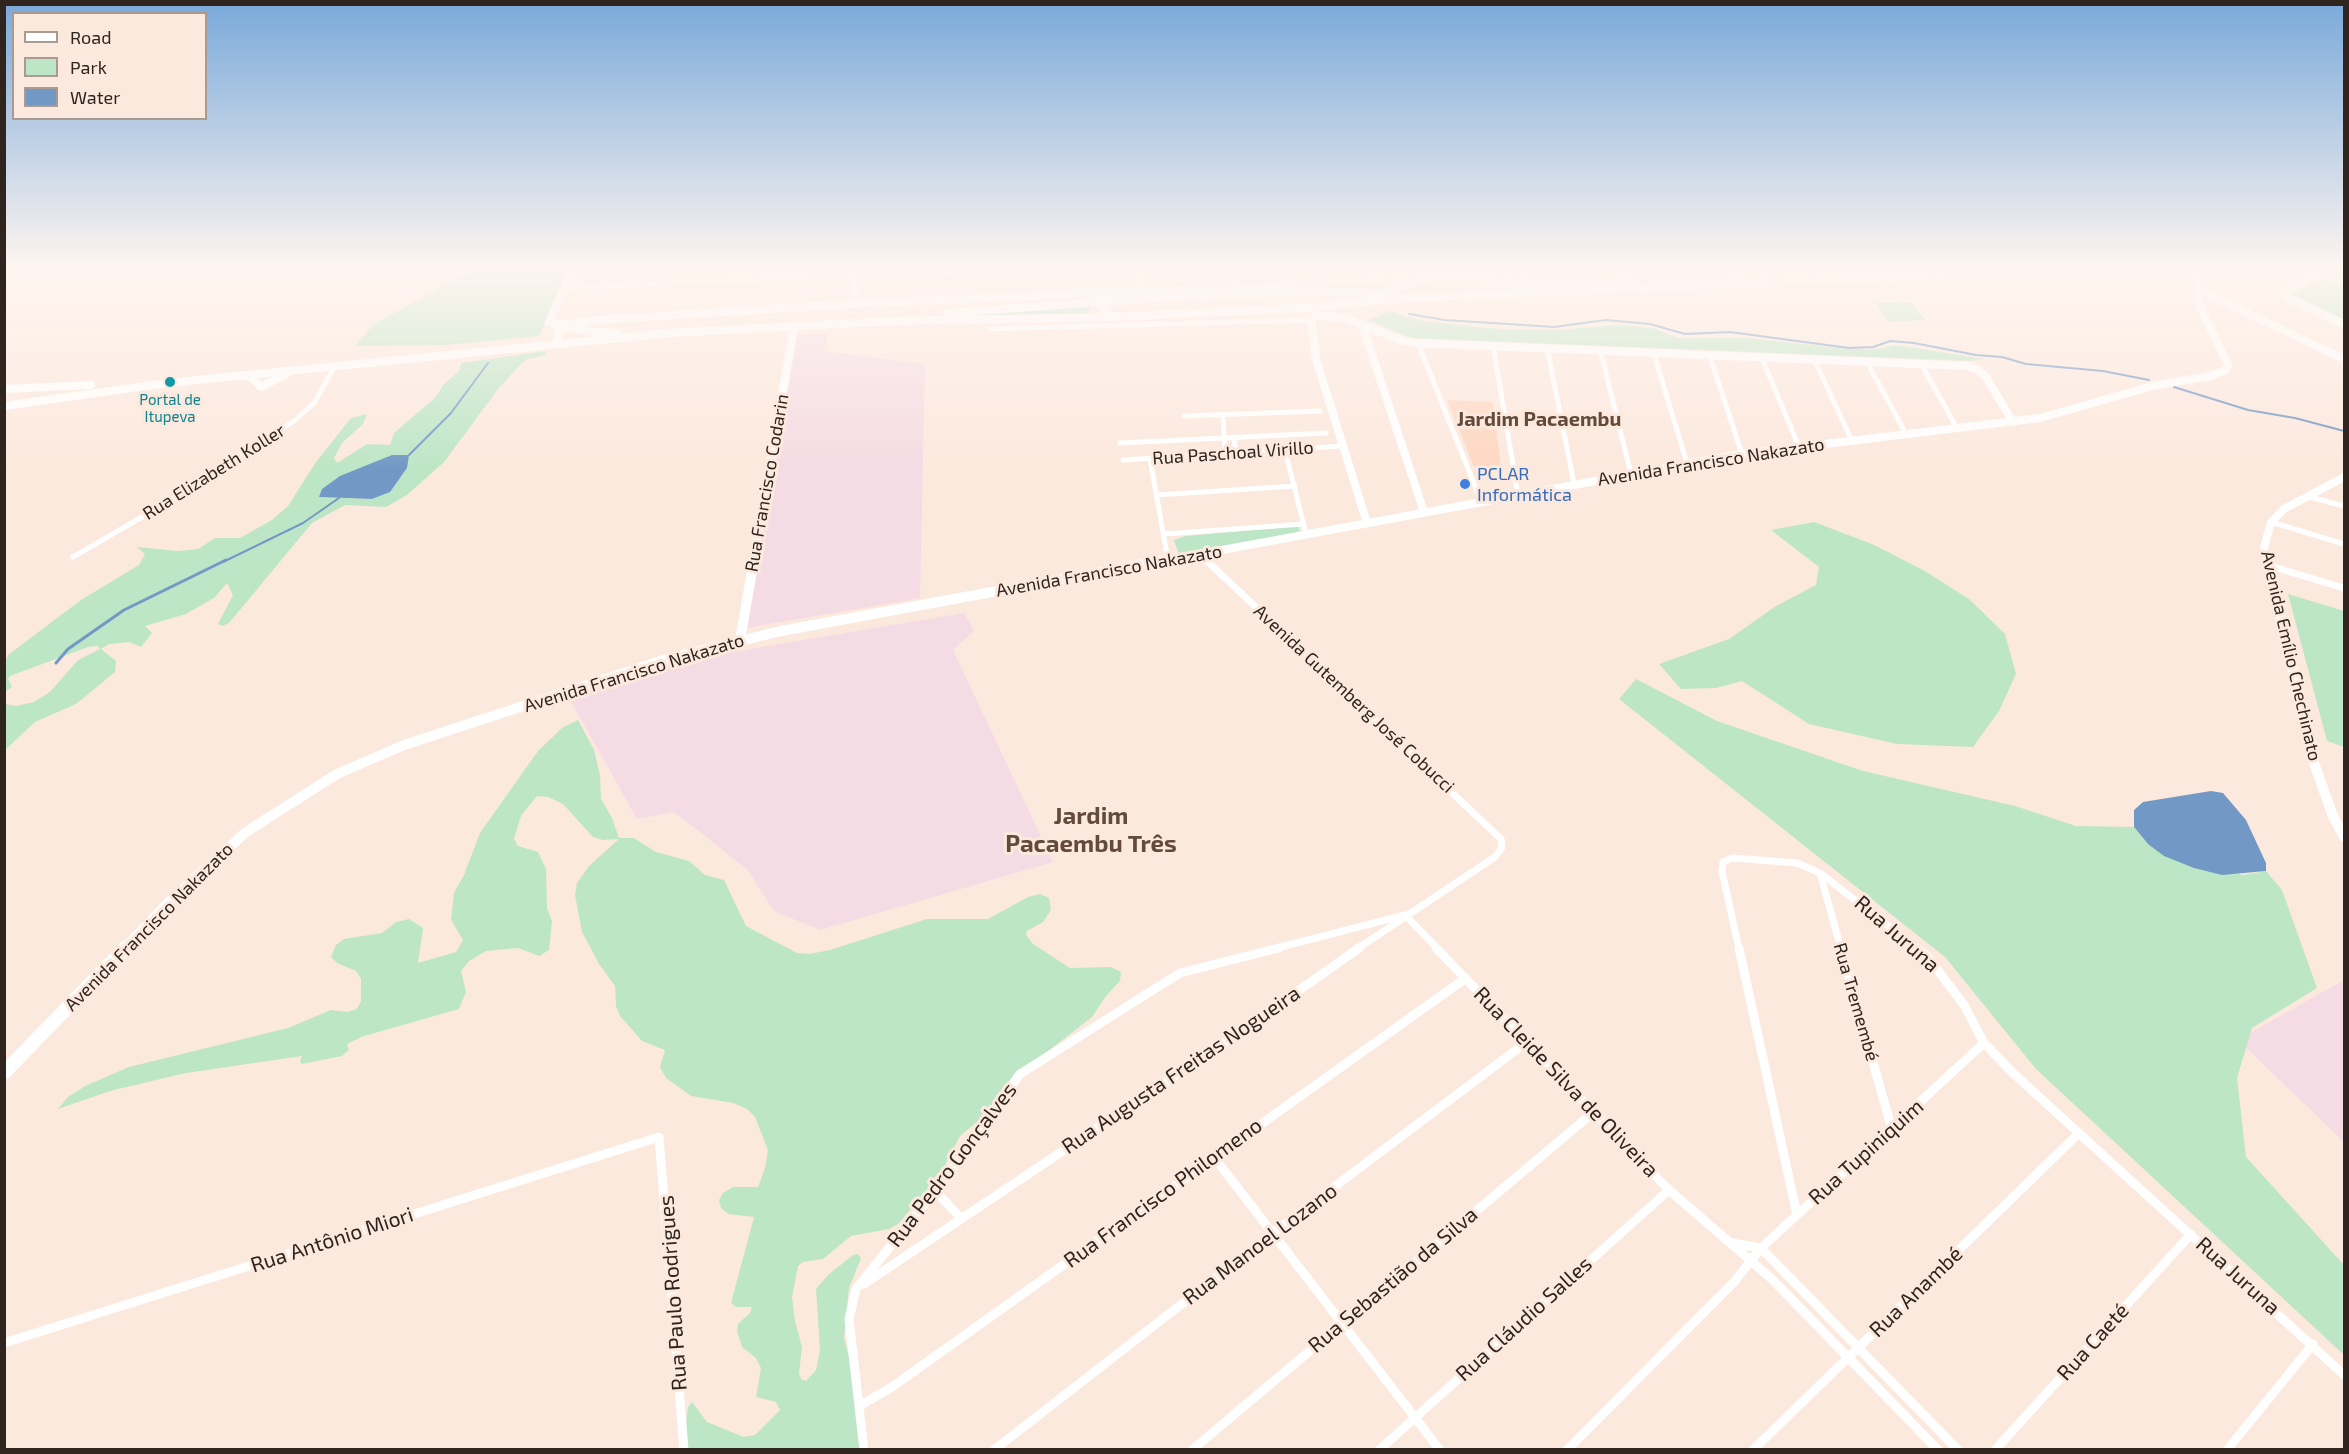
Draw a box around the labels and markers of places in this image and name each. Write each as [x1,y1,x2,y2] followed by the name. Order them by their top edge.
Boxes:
[163,375,177,389] marker: Portal de Itupeva
[139,391,201,426] place label: Portal de Itupeva
[1477,463,1572,506] place label: PCLAR Informática
[1458,477,1472,491] marker: PCLAR Informática

